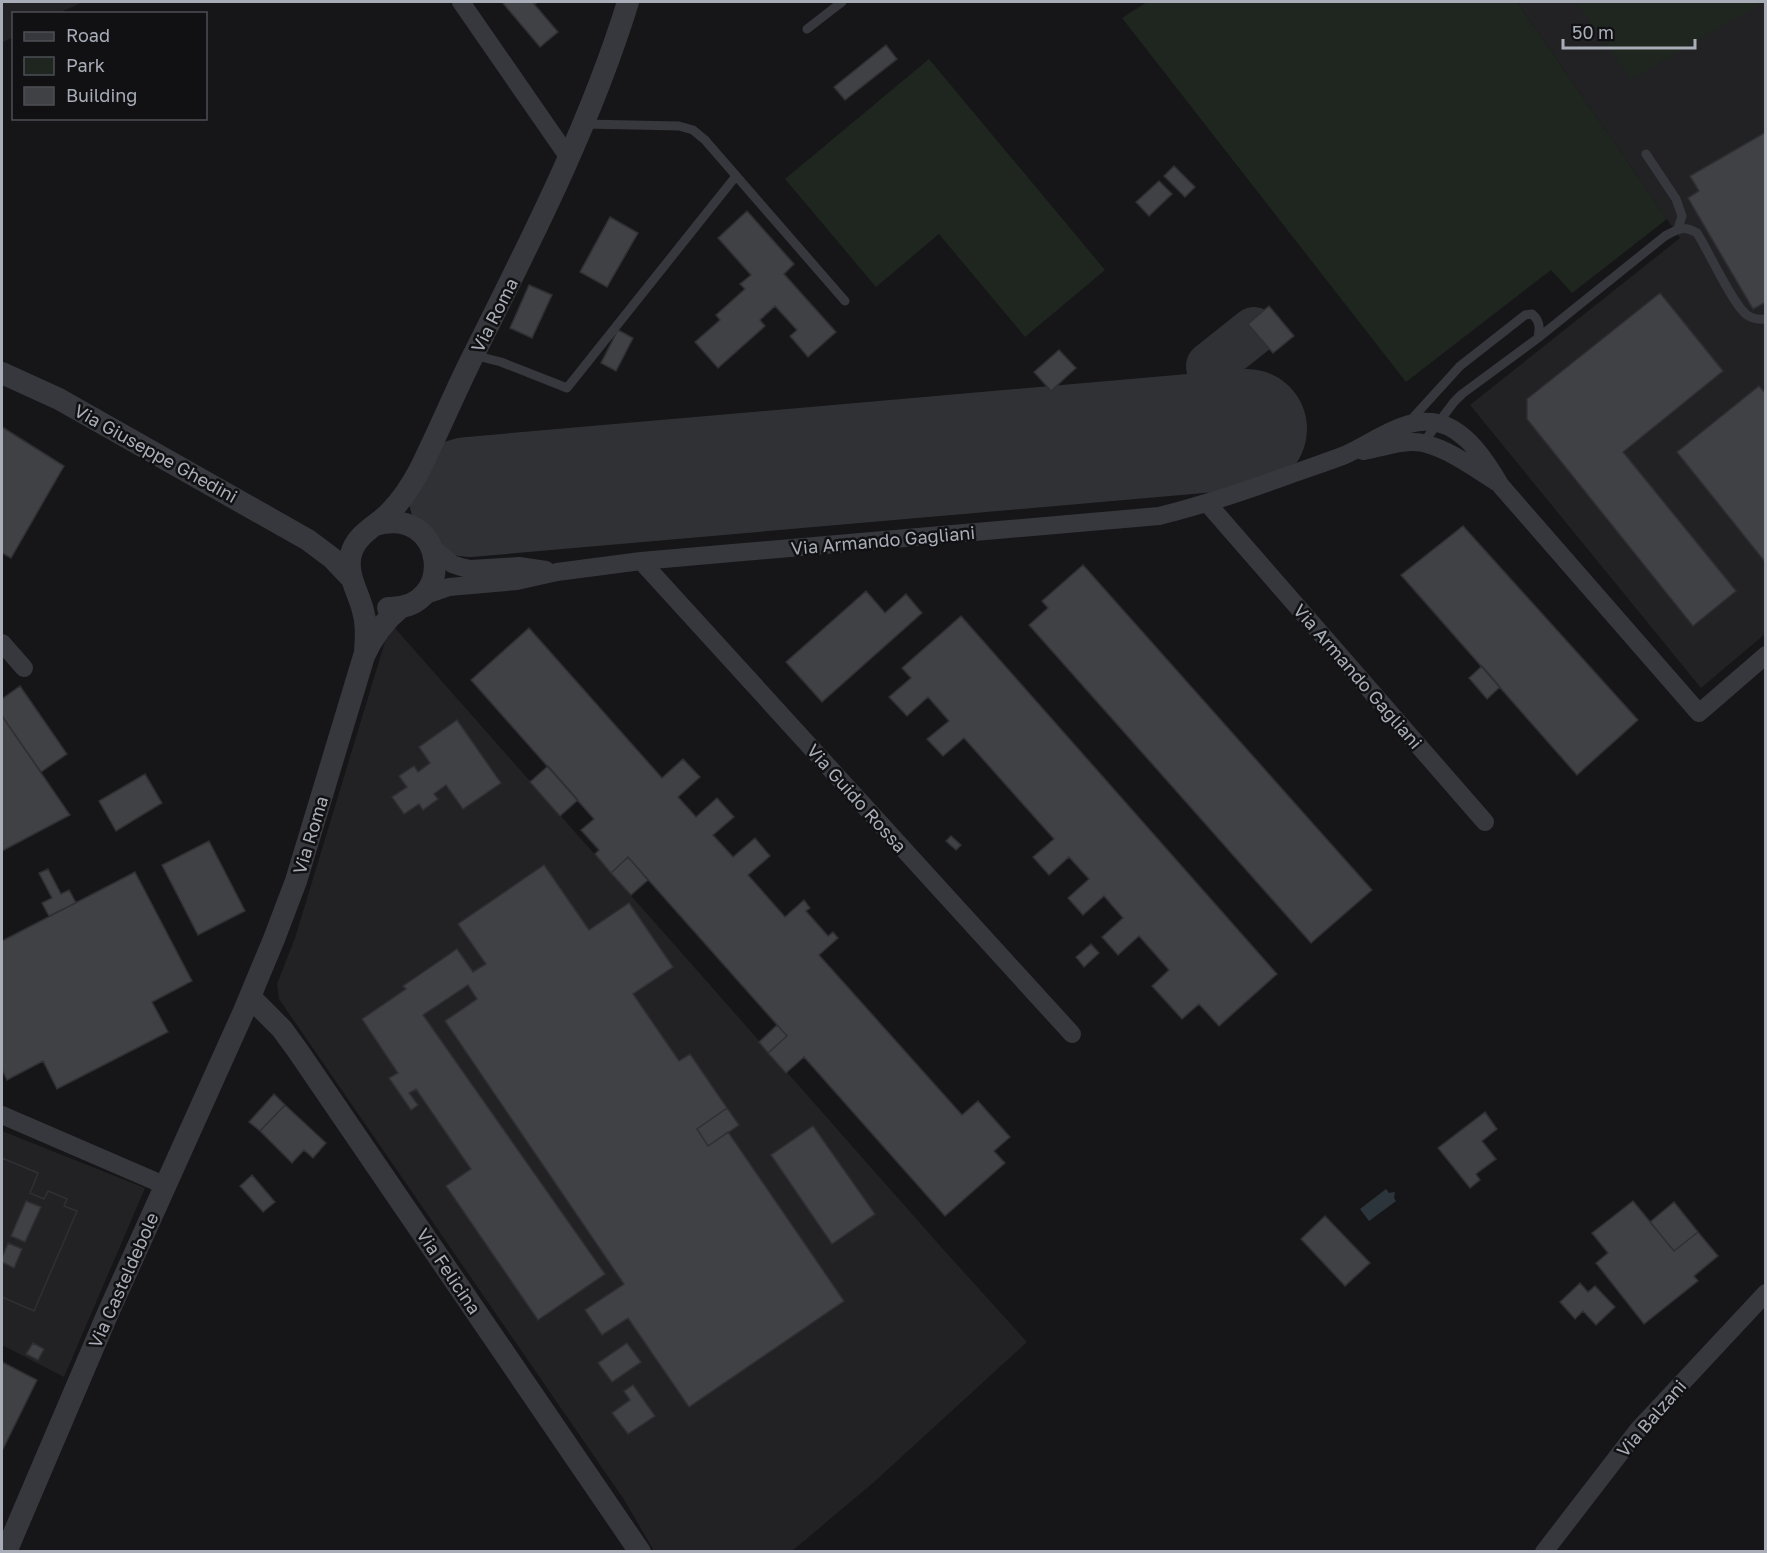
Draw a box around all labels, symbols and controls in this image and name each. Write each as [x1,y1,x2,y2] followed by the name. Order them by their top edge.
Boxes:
[12,12,207,120] legend
[1563,12,1695,50] scale bar
[1572,21,1614,43] text: 50 m
[66,24,110,46] text: Road
[66,54,105,76] text: Park
[66,84,137,106] text: Building
[466,274,522,356] street label: Via Roma
[71,399,241,507] street label: Via Giuseppe Ghedini
[790,521,976,559] street label: Via Armando Gagliani
[1289,599,1427,753] street label: Via Armando Gagliani
[803,739,911,857] street label: Via Guido Rossa
[288,793,332,877] street label: Via Roma
[83,1209,163,1351] street label: Via Casteldebole
[412,1224,486,1318] street label: Via Felicina
[1612,1375,1690,1461] street label: Via Balzani

